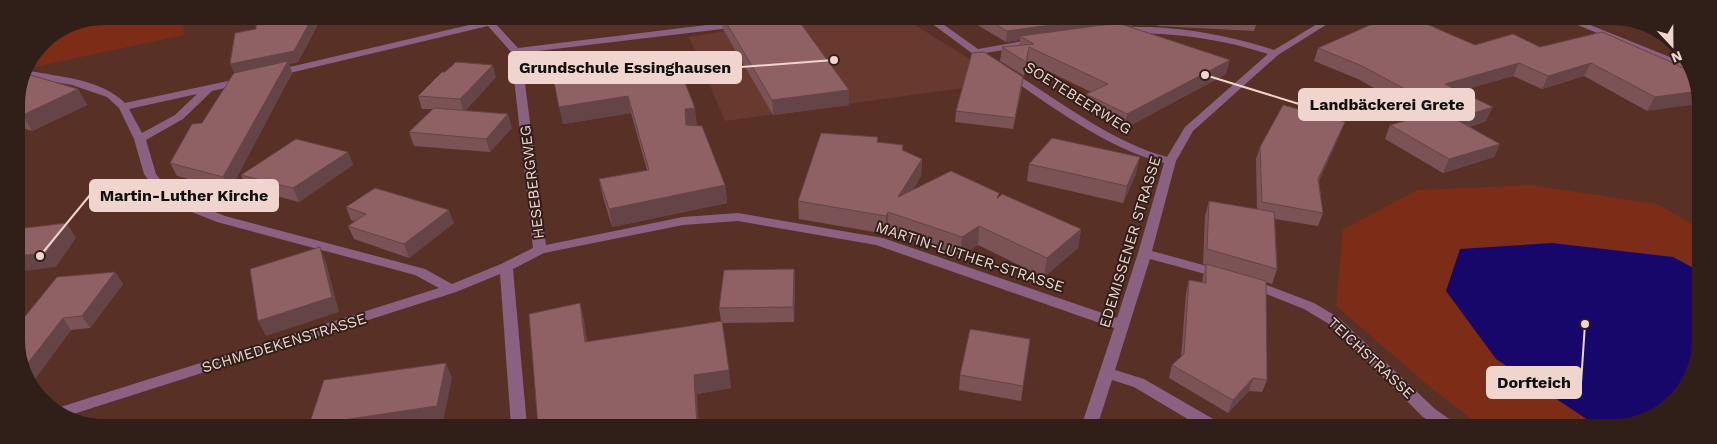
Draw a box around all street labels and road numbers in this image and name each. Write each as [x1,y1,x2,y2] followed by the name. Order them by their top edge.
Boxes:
[1021,58,1135,138] street label: SOETEBEERWEG
[516,124,548,240] street label: HESEBERGWEG
[1095,154,1165,330] street label: EDEMISSENER STRASSE
[874,218,1066,296] street label: MARTIN-LUTHER-STRASSE
[200,309,368,377] street label: SCHMEDEKENSTRASSE
[1324,314,1418,402] street label: TEICHSTRASSE

